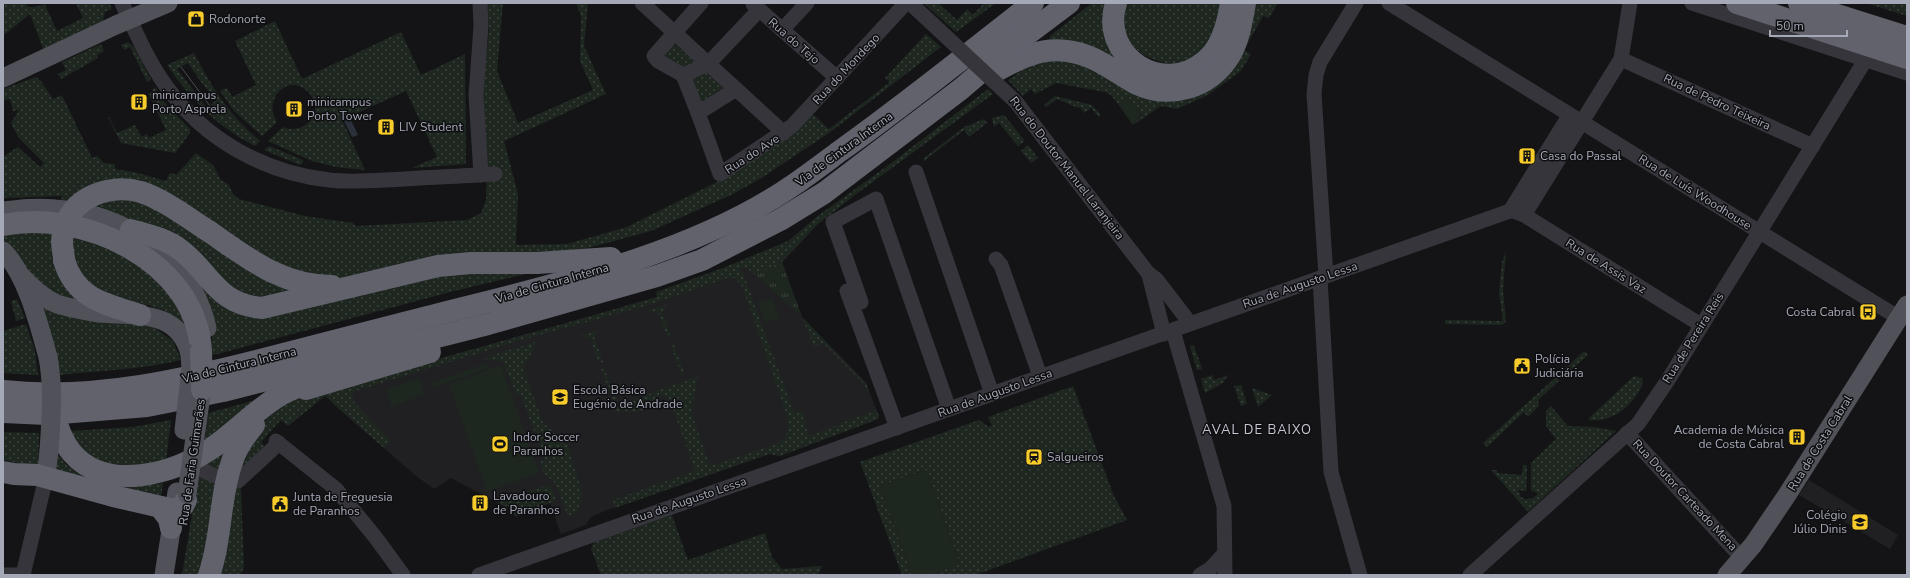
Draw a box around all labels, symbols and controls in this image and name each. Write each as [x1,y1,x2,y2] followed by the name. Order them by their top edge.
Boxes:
[186,9,206,29] shop icon: Rodonorte
[209,11,266,27] place label: Rodonorte
[1770,12,1847,38] scale bar
[765,14,823,68] street label: Rua do Tejo
[1776,18,1804,34] text: 50 m
[809,30,883,108] street label: Rua do Mondego
[1661,70,1773,134] street label: Rua de Pedro Teixeira
[152,87,226,117] place label: minicampus Porto Asprela
[129,92,149,112] building icon: minicampus Porto Asprela
[1006,93,1128,243] street label: Rua do Doutor Manuel Laranjeira
[307,94,374,124] place label: minicampus Porto Tower
[284,99,304,119] building icon: minicampus Porto Tower
[791,108,896,190] street label: Via de Cintura Interna
[376,117,396,137] building icon: LIV Student
[399,119,463,135] place label: LIV Student
[722,130,782,178] street label: Rua do Ave
[1517,146,1537,166] building icon: Casa do Passal
[1540,148,1622,164] place label: Casa do Passal
[1635,151,1755,233] street label: Rua de Luís Woodhouse
[1563,235,1650,297] street label: Rua de Assis Vaz
[1241,258,1359,312] street label: Rua de Augusto Lessa
[493,259,611,307] street label: Via de Cintura Interna
[1659,289,1728,386] street label: Rua de Pereira Reis
[1858,302,1878,322] bus stop icon: Costa Cabral
[1786,304,1855,320] place label: Costa Cabral
[179,343,298,387] street label: Via de Cintura Interna
[1534,351,1584,381] place label: Polícia Judiciária
[1512,356,1532,376] public building icon: Polícia Judiciária
[936,365,1054,421] street label: Rua de Augusto Lessa
[573,382,683,412] place label: Escola Básica Eugénio de Andrade
[550,387,570,407] school or university icon: Escola Básica Eugénio de Andrade
[1784,392,1856,494] street label: Rua de Costa Cabral
[175,398,209,526] street label: Rua de Faria Guimarães
[1202,421,1312,439] district label: AVAL DE BAIXO
[1674,422,1784,452] place label: Academia de Música de Costa Cabral
[1787,427,1807,447] building icon: Academia de Música de Costa Cabral
[513,429,580,459] place label: Indor Soccer Paranhos
[490,434,510,454] sports icon: Indor Soccer Paranhos
[1629,436,1741,554] street label: Rua Doutor Carteado Mena
[1024,447,1044,467] station icon: Salgueiros
[1047,449,1104,465] place label: Salgueiros
[630,473,748,527] street label: Rua de Augusto Lessa
[493,488,560,518] place label: Lavadouro de Paranhos
[292,489,393,519] place label: Junta de Freguesia de Paranhos
[470,493,490,513] building icon: Lavadouro de Paranhos
[270,494,290,514] public building icon: Junta de Freguesia de Paranhos
[1792,507,1847,537] place label: Colégio Júlio Dinis
[1850,512,1870,532] school or university icon: Colégio Júlio Dinis

